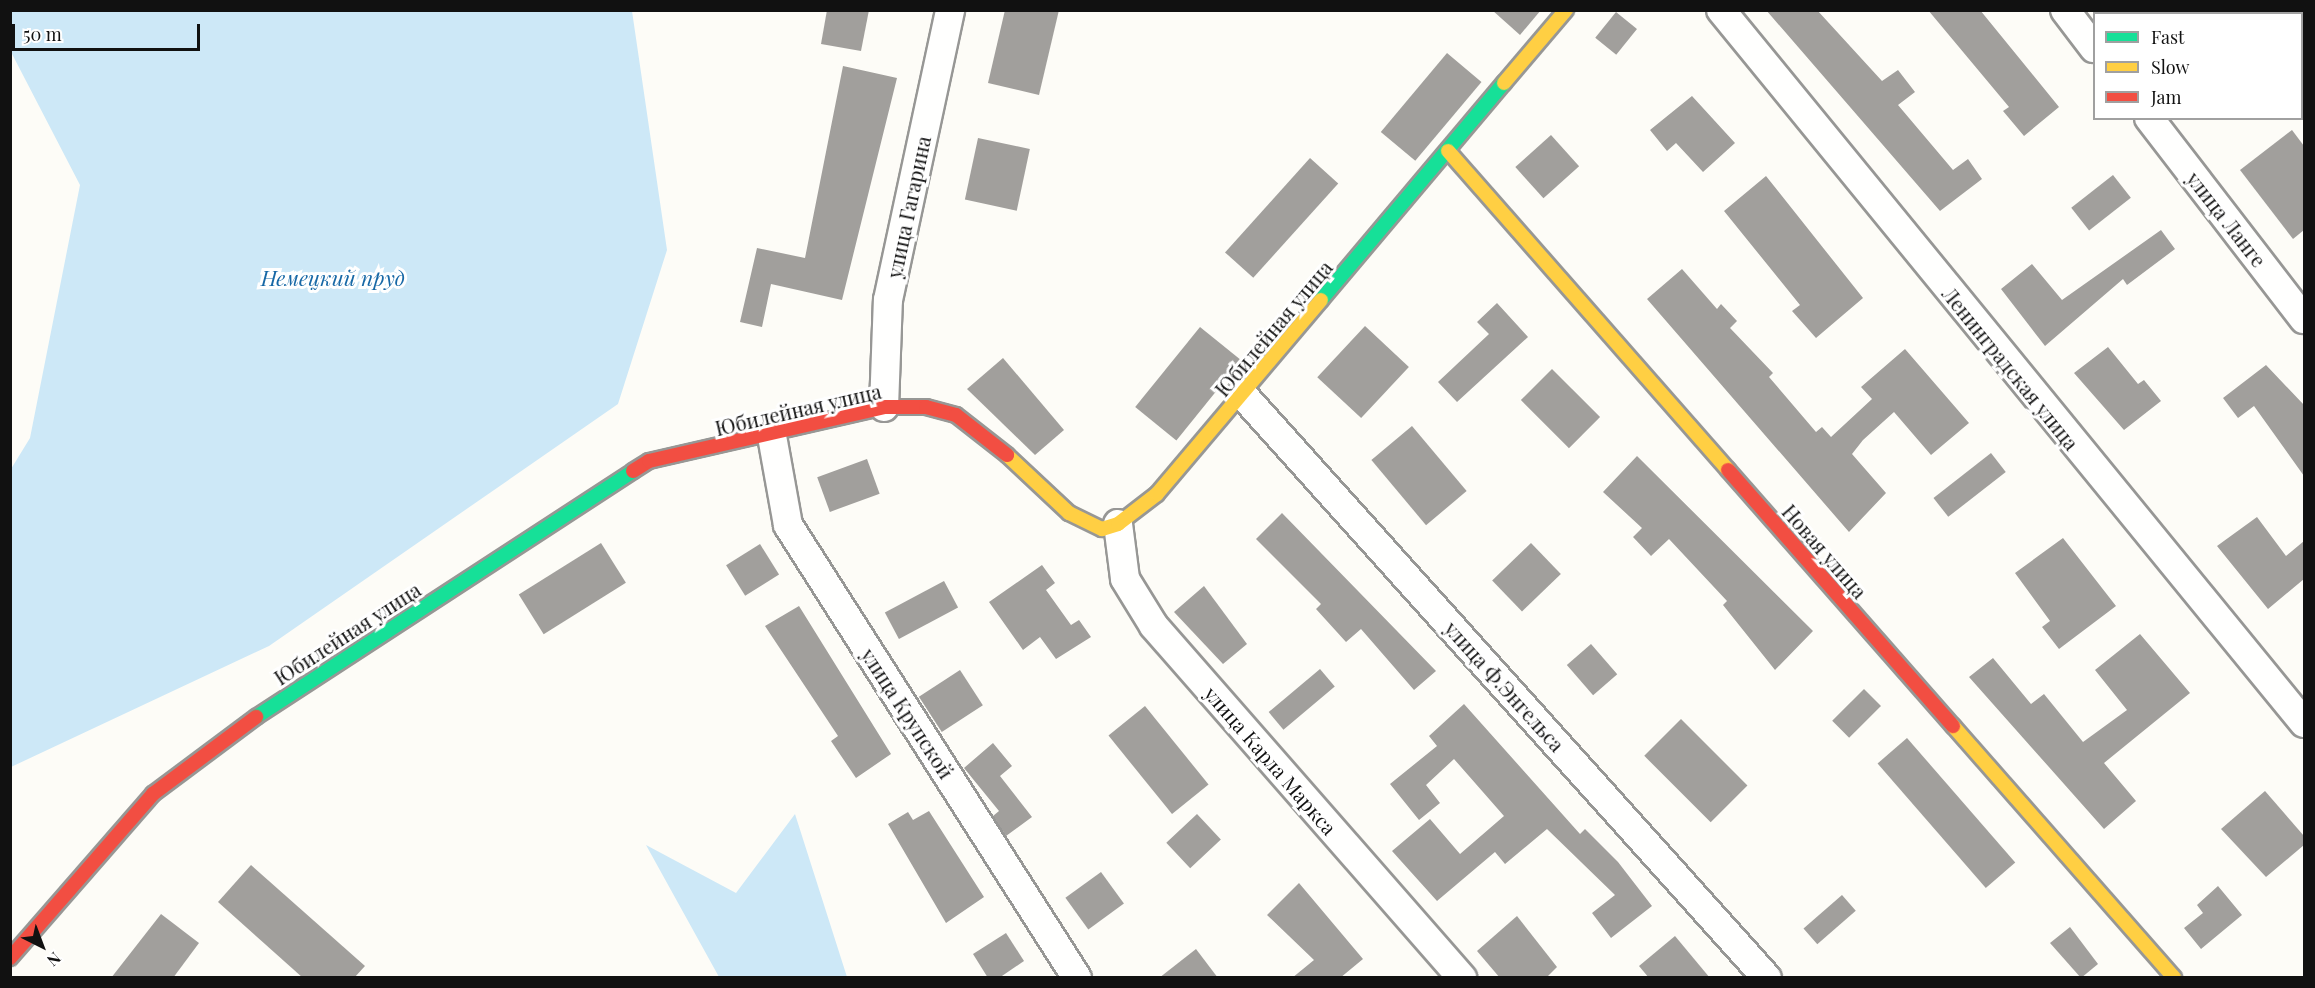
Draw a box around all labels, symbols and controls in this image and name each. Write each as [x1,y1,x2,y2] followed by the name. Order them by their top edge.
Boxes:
[15,12,202,50] scale bar
[2093,12,2303,120] legend
[23,22,62,46] text: 50 m
[2151,25,2184,49] text: Fast
[2151,55,2189,79] text: Slow
[2151,85,2181,109] text: Jam
[881,134,935,280] street label: улица Гагарина
[2182,167,2272,271] street label: улица Ланге
[1209,255,1337,401] street label: Юбилейная улица
[261,264,405,290] water label: Немецкий пруд
[1938,282,2084,454] street label: Ленинградская улица
[713,378,883,440] street label: Юбилейная улица
[1778,499,1872,603] street label: Новая улица
[269,577,425,689] street label: Юбилейная улица
[1440,616,1570,756] street label: улица Ф.Энгельса
[857,643,959,783] street label: улица Крупской
[1200,681,1342,839] street label: улица Карла Маркса
[12,916,72,976] north arrow
[43,948,66,971] text: N

